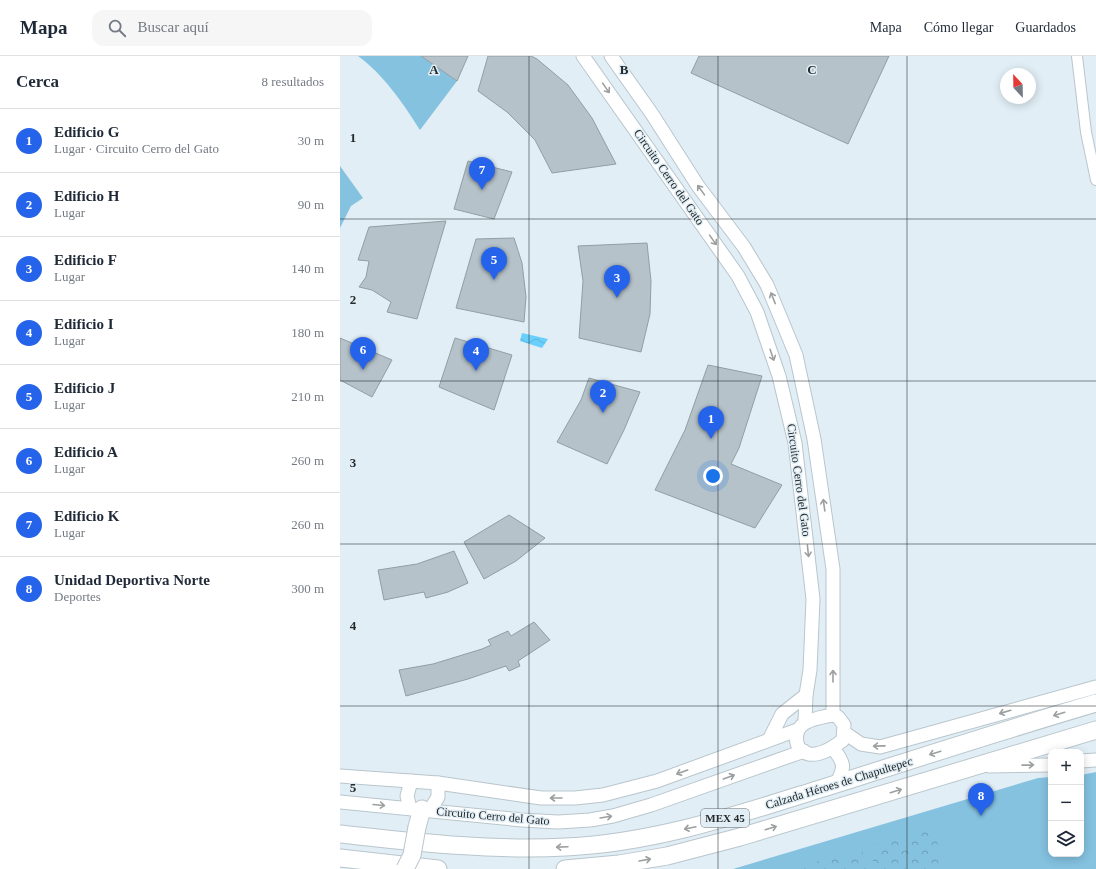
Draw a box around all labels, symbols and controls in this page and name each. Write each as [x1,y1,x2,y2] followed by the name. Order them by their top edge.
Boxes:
[92,10,372,46] search box
[20,17,68,38] text: Mapa
[106,17,128,39] icon: search
[138,19,209,35] text: Buscar aquí
[870,20,902,35] text: Mapa
[924,20,993,35] text: Cómo llegar
[1015,20,1076,35] text: Guardados
[429,62,439,77] text: A
[620,62,629,77] text: B
[807,62,817,77] text: C
[1000,68,1036,104] north arrow
[16,72,59,91] text: Cerca
[262,74,324,89] text: 8 resultados
[602,82,610,93] one-way arrow
[54,124,119,140] text: Edificio G
[631,126,707,228] street label: Circuito Cerro del Gato
[350,130,356,145] text: 1
[26,133,32,148] text: 1
[298,133,324,148] text: 30 m
[54,141,219,156] text: Lugar · Circuito Cerro del Gato
[469,157,495,190] pin: 7
[697,185,706,196] one-way arrow
[54,188,119,204] text: Edificio H
[26,197,32,212] text: 2
[298,197,324,212] text: 90 m
[54,205,85,220] text: Lugar
[709,234,717,245] one-way arrow
[481,247,507,280] pin: 5
[54,252,117,268] text: Edificio F
[26,261,32,276] text: 3
[291,261,324,276] text: 140 m
[604,265,630,298] pin: 3
[54,269,85,284] text: Lugar
[350,292,356,307] text: 2
[768,293,776,305] one-way arrow
[54,316,114,332] text: Edificio I
[26,325,32,340] text: 4
[291,325,324,340] text: 180 m
[54,333,85,348] text: Lugar
[350,337,376,370] pin: 6
[463,338,489,371] pin: 4
[769,348,776,361] one-way arrow
[54,380,115,396] text: Edificio J
[590,380,616,413] pin: 2
[26,389,32,404] text: 5
[291,389,324,404] text: 210 m
[54,397,85,412] text: Lugar
[698,406,724,439] pin: 1
[784,423,814,537] street label: Circuito Cerro del Gato
[54,444,118,460] text: Edificio A
[26,453,32,468] text: 6
[291,453,324,468] text: 260 m
[350,455,357,470] text: 3
[54,461,85,476] text: Lugar
[703,466,723,486] your location
[820,499,828,512] one-way arrow
[54,508,119,524] text: Edificio K
[26,517,32,532] text: 7
[291,517,324,532] text: 260 m
[54,525,85,540] text: Lugar
[805,544,812,557] one-way arrow
[54,572,210,588] text: Unidad Deportiva Norte
[26,581,32,596] text: 8
[291,581,324,596] text: 300 m
[54,589,101,604] text: Deportes
[350,618,357,633] text: 4
[829,670,837,683] one-way arrow
[998,709,1011,716] one-way arrow
[1052,711,1065,718] one-way arrow
[873,742,886,750] one-way arrow
[1048,749,1084,857] map controls
[1048,749,1084,785] button: +
[928,750,941,757] one-way arrow
[764,754,914,812] street label: Calzada Héroes de Chapultepec
[1021,761,1034,769] one-way arrow
[677,769,689,777] one-way arrow
[723,773,735,781] one-way arrow
[350,780,357,795] text: 5
[968,783,994,816] pin: 8
[1048,785,1084,821] button: −
[889,787,902,794] one-way arrow
[550,794,563,802] one-way arrow
[372,802,385,809] one-way arrow
[436,804,550,828] street label: Circuito Cerro del Gato
[701,809,749,827] road number: MEX 45
[599,813,612,821] one-way arrow
[1048,821,1084,857] button: layers
[764,824,777,831] one-way arrow
[684,825,697,833] one-way arrow
[556,844,569,851] one-way arrow
[638,855,651,863] one-way arrow

